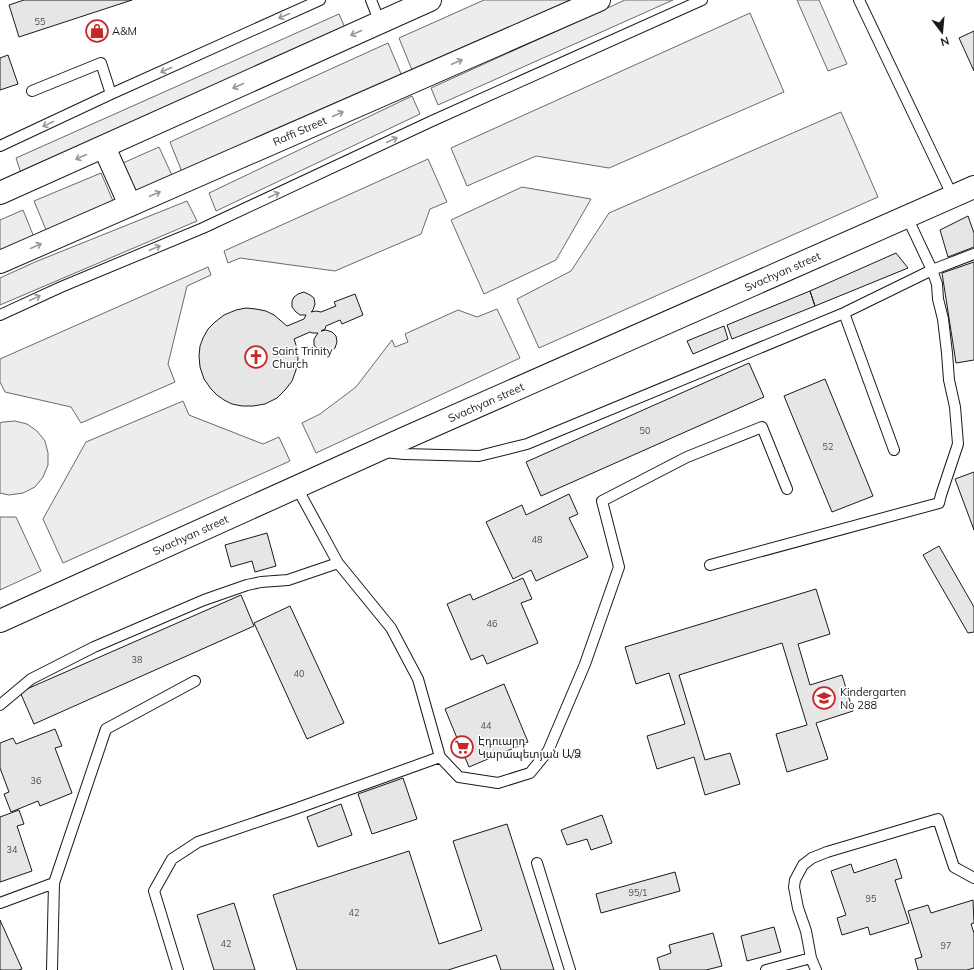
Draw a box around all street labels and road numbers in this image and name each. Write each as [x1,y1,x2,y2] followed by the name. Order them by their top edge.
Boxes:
[270,113,329,149] street label: Raffi Street
[742,249,823,294] street label: Svachyan street
[446,379,526,425] street label: Svachyan street
[150,512,231,558] street label: Svachyan street

